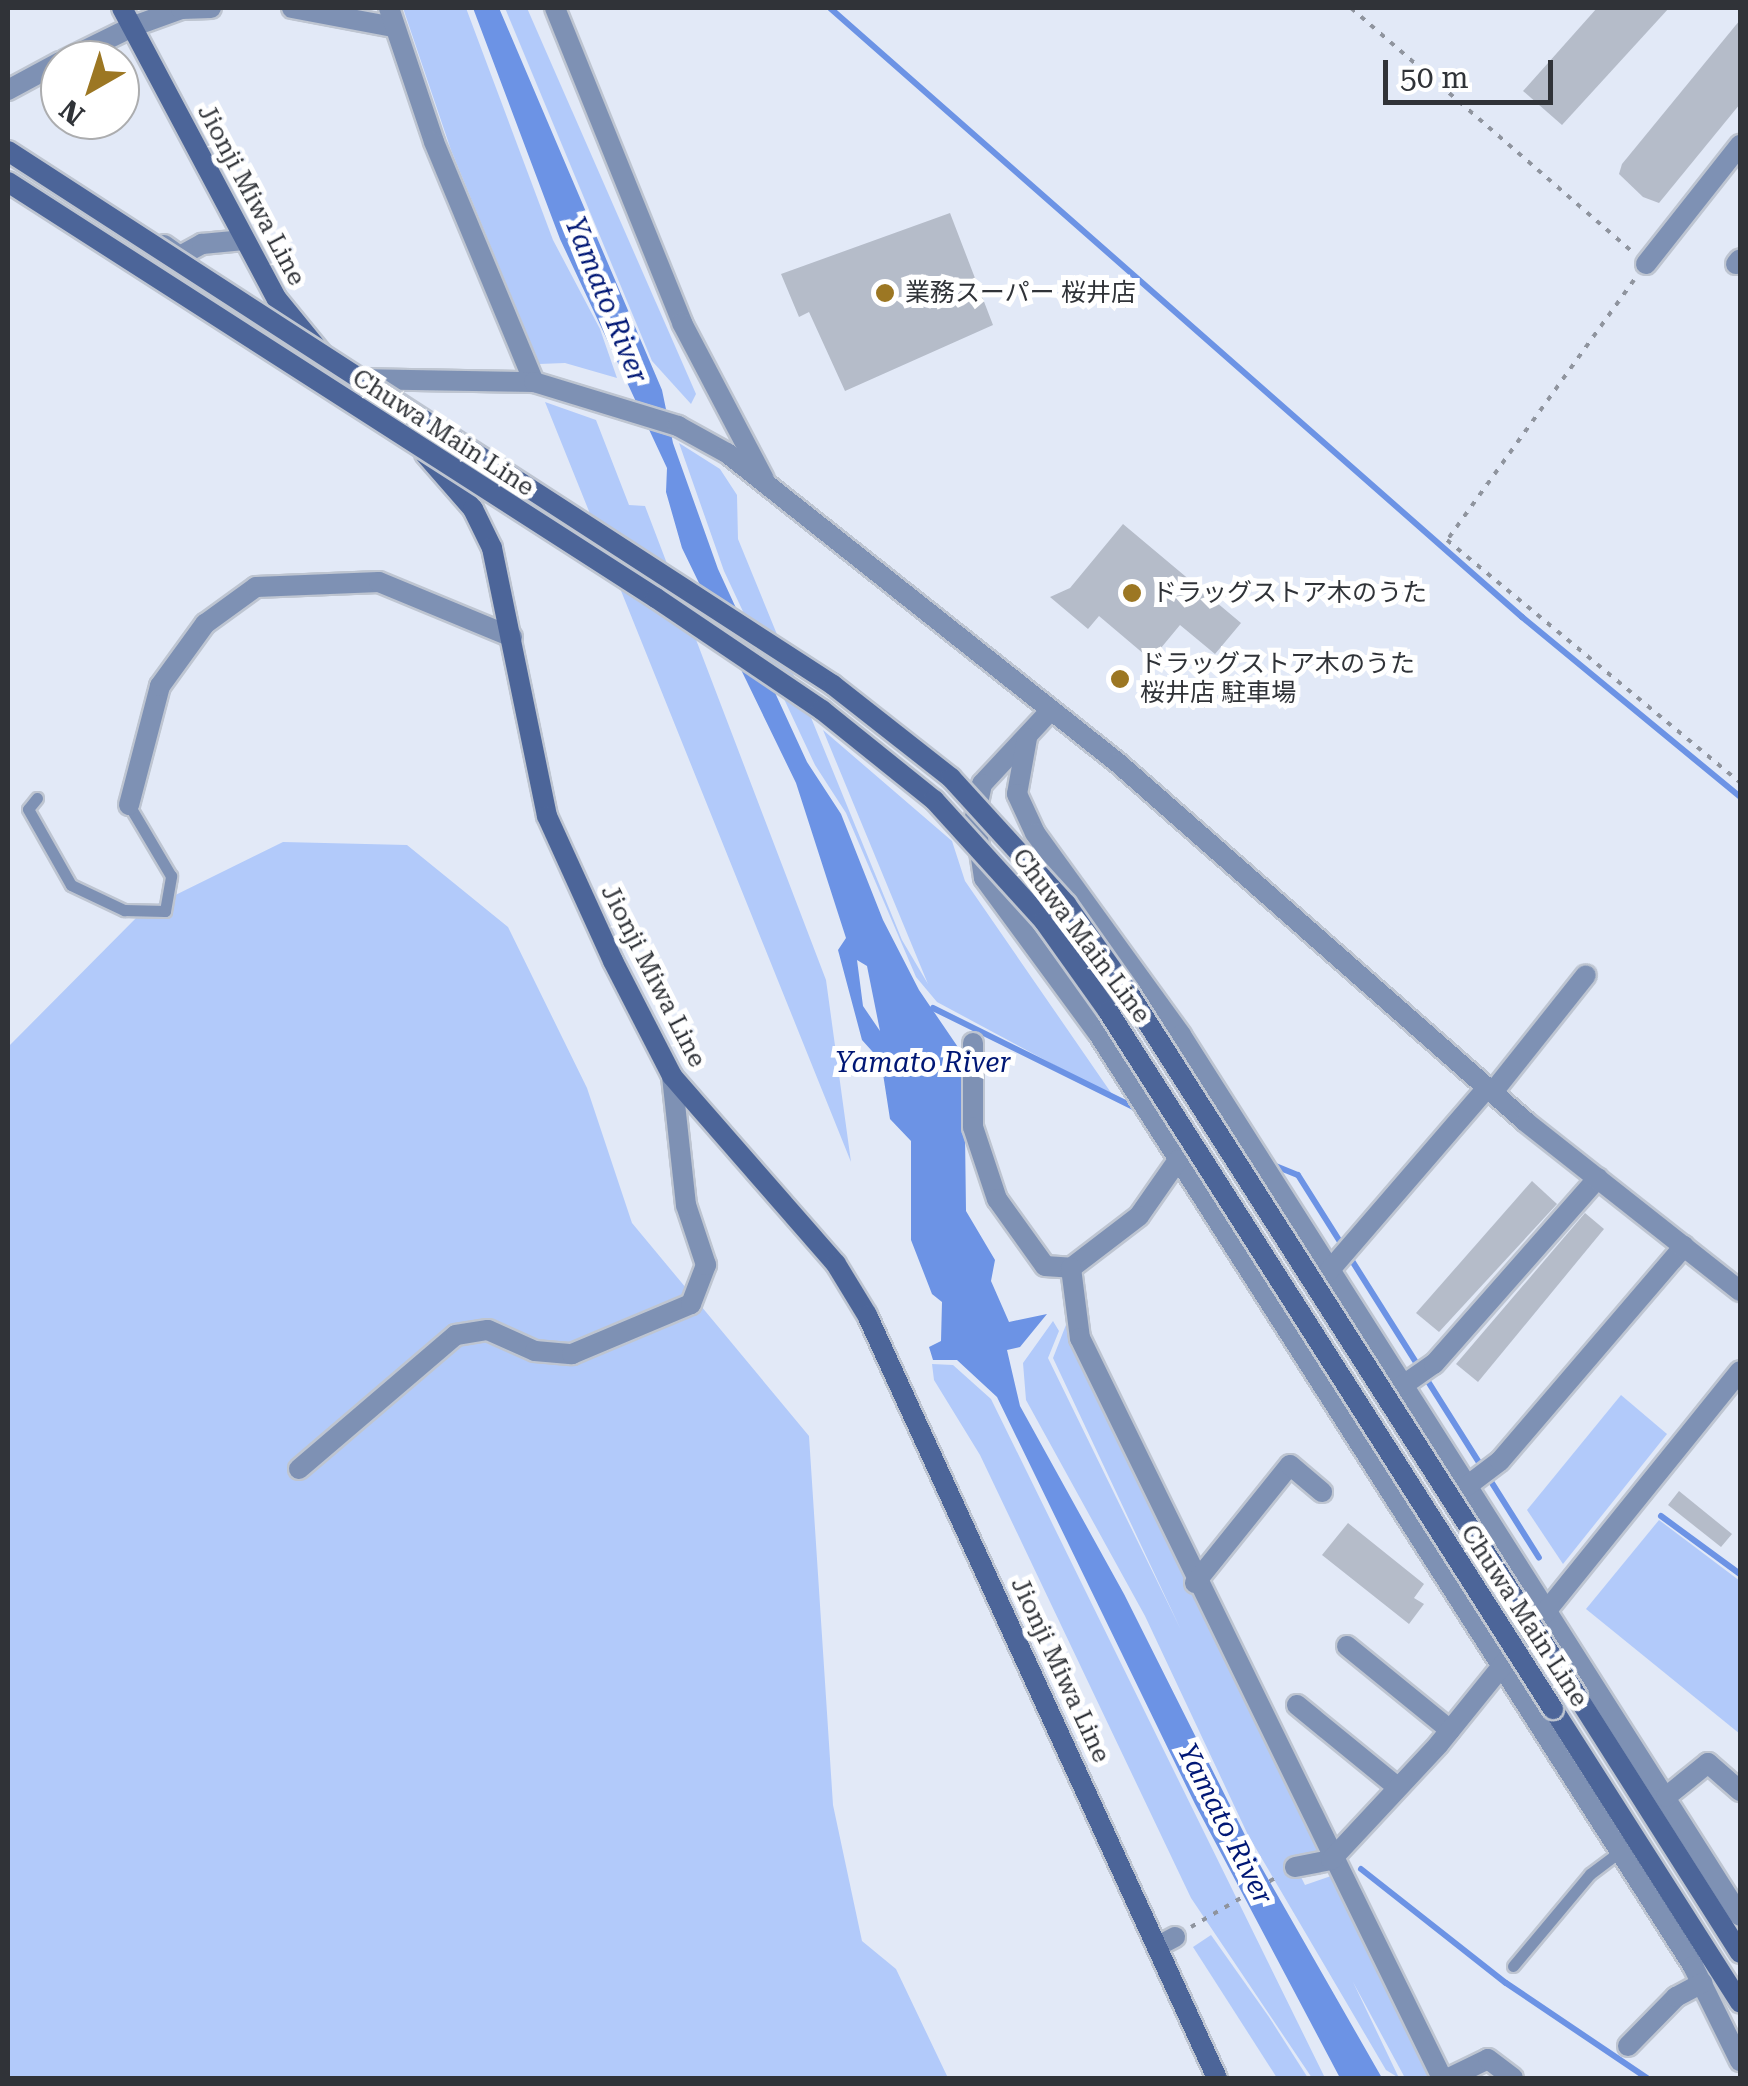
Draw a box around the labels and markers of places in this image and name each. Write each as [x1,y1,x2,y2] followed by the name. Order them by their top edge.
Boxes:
[905,278,1136,308] place label: 業務スーパー 桜井店
[874,282,896,304] marker: 業務スーパー 桜井店
[1152,578,1427,608] place label: ドラッグストア木のうた
[1121,582,1143,604] marker: ドラッグストア木のうた
[1140,650,1415,709] place label: ドラッグストア木のうた 桜井店 駐車場
[1109,668,1131,690] marker: ドラッグストア木のうた 桜井店 駐車場

